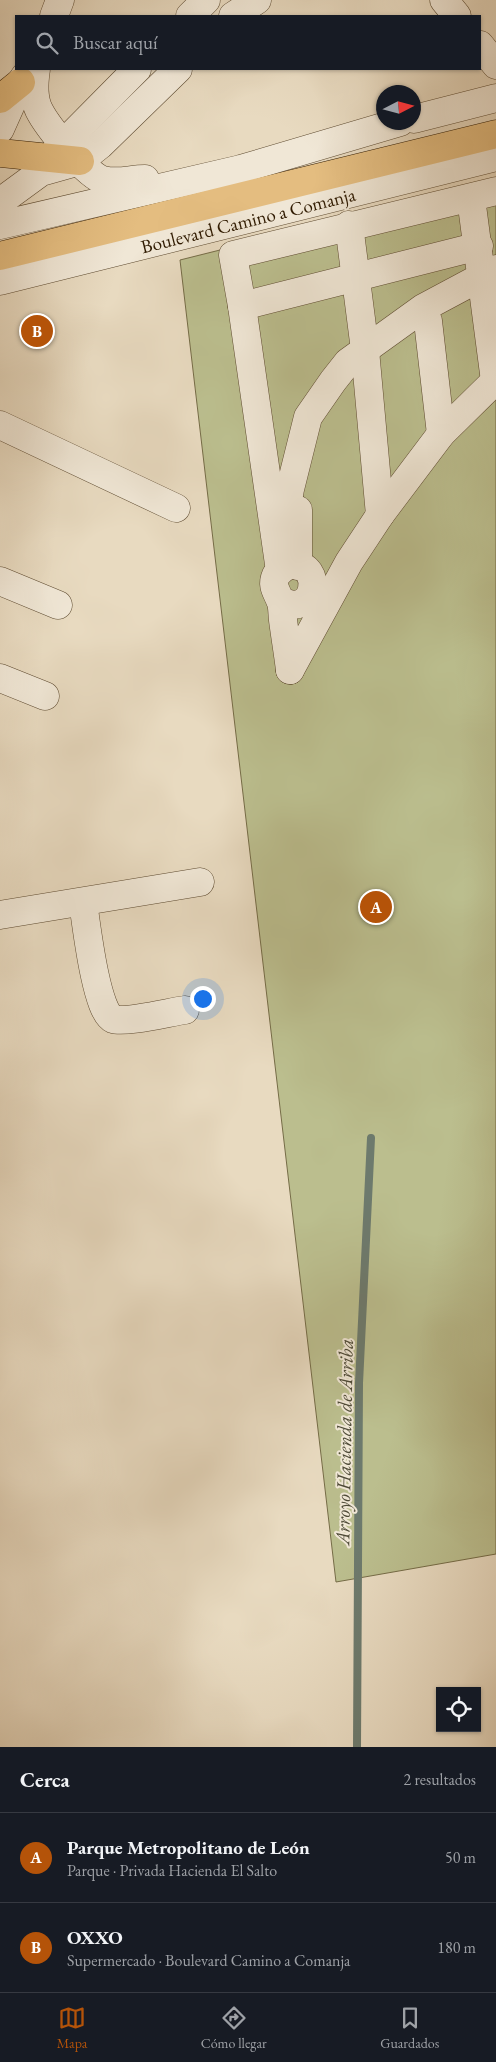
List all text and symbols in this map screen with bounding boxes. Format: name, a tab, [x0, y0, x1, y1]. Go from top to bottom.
search box	[15, 15, 481, 70]
icon: search	[33, 29, 61, 57]
text: Buscar aquí	[73, 30, 158, 55]
north arrow	[376, 85, 421, 130]
street label: Boulevard Camino a Comanja	[138, 182, 358, 259]
pin: B	[21, 312, 53, 350]
pin: A	[360, 888, 392, 926]
your location	[190, 986, 216, 1012]
water label: Arroyo Hacienda de Arriba	[329, 1339, 359, 1547]
map controls	[436, 1687, 481, 1732]
button: locate	[436, 1687, 481, 1732]
text: Cerca	[20, 1766, 70, 1793]
text: 2 resultados	[404, 1769, 476, 1790]
text: Parque Metropolitano de León	[67, 1835, 310, 1860]
text: A	[30, 1847, 42, 1868]
text: 50 m	[445, 1847, 476, 1868]
text: Parque · Privada Hacienda El Salto	[67, 1860, 277, 1881]
text: OXXO	[67, 1925, 123, 1950]
text: B	[31, 1937, 41, 1958]
text: 180 m	[437, 1937, 476, 1958]
text: Supermercado · Boulevard Camino a Comanja	[67, 1950, 351, 1971]
tab: Mapa	[57, 2004, 87, 2052]
tab: Cómo llegar	[201, 2004, 267, 2052]
tab: Guardados	[380, 2004, 439, 2052]

